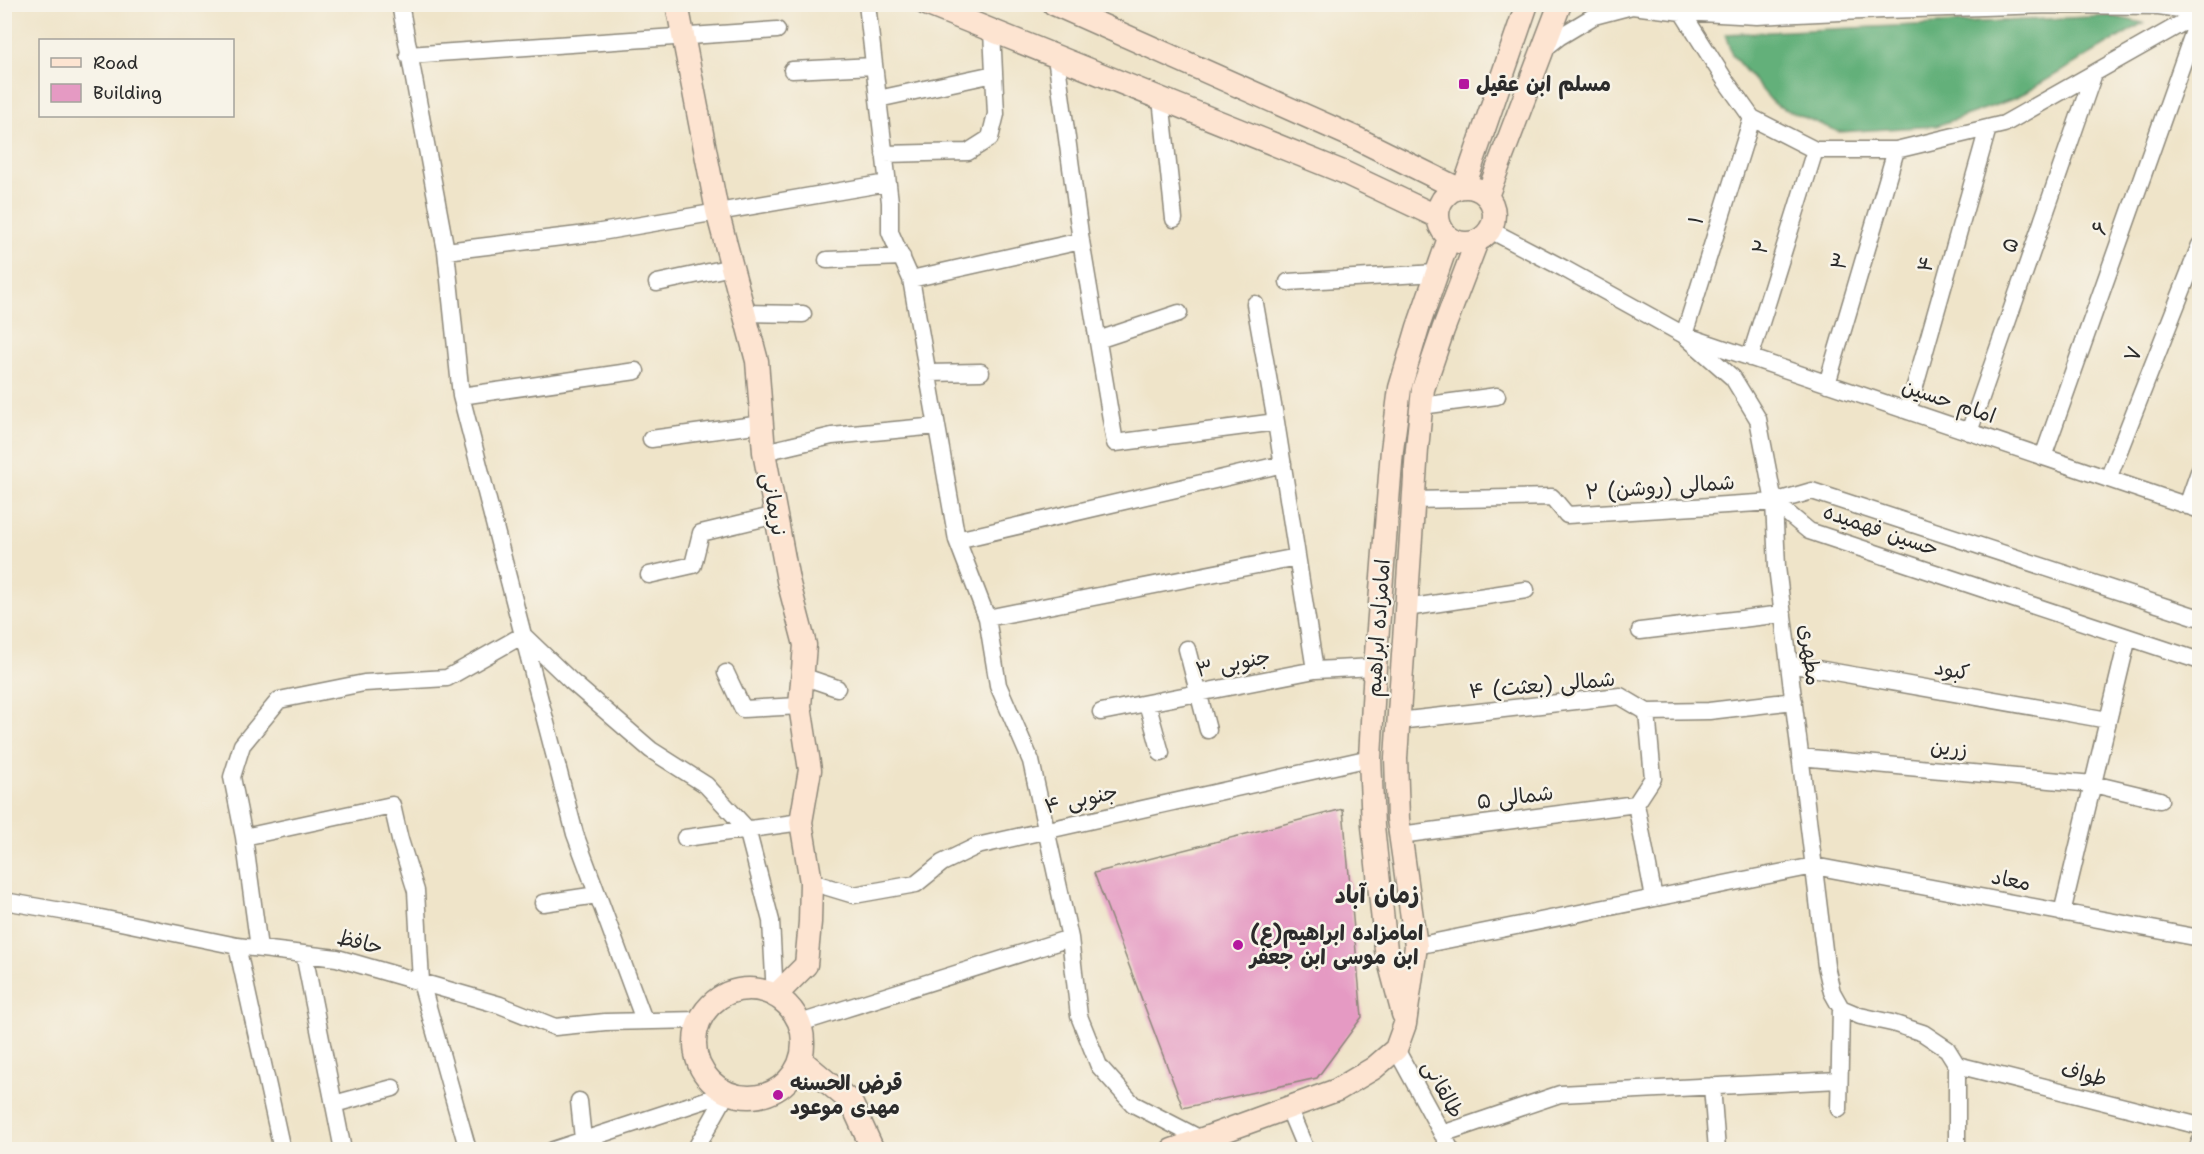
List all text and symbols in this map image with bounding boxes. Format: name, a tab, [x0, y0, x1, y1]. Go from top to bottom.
legend	[39, 39, 234, 117]
text: Road	[93, 51, 138, 75]
place label: مسلم ابن عقیل	[1476, 70, 1611, 100]
marker: مسلم ابن عقیل	[1457, 77, 1471, 91]
text: Building	[93, 81, 162, 105]
street label: ۱	[1681, 212, 1711, 228]
street label: ۶	[2085, 217, 2115, 239]
street label: ۵	[1994, 234, 2026, 256]
street label: ۲	[1746, 236, 1776, 258]
street label: ۳	[1824, 249, 1856, 273]
street label: ۴	[1910, 253, 1942, 275]
street label: ۷	[2117, 342, 2149, 366]
street label: امام حسین	[1898, 372, 2000, 432]
street label: ۲ شمالی (روشن)	[1584, 468, 1736, 506]
street label: نریمانی	[755, 470, 793, 538]
street label: حسین فهمیده	[1819, 497, 1943, 563]
street label: امامزاده ابراهیم	[1359, 558, 1399, 698]
street label: مطهری	[1792, 623, 1828, 687]
street label: ۳ جنوبی	[1193, 642, 1273, 684]
street label: کبود	[1932, 653, 1972, 687]
street label: ۴ شمالی (بعثت)	[1468, 665, 1616, 705]
street label: زرین	[1929, 732, 1969, 764]
street label: ۴ جنوبی	[1042, 778, 1120, 820]
street label: ۵ شمالی	[1475, 778, 1555, 816]
street label: معاد	[1989, 862, 2033, 898]
district label: زمان آباد	[1335, 879, 1419, 911]
place label: (ع)امامزاده ابراهیم ابن موسی ابن جعفر	[1248, 919, 1423, 971]
street label: حافظ	[334, 923, 386, 961]
marker: (ع)امامزاده ابراهیم ابن موسی ابن جعفر	[1231, 938, 1245, 952]
street label: طالقانی	[1416, 1055, 1470, 1123]
street label: طواف	[2058, 1055, 2110, 1093]
place label: قرض الحسنه مهدی موعود	[790, 1069, 903, 1121]
marker: قرض الحسنه مهدی موعود	[771, 1088, 785, 1102]

